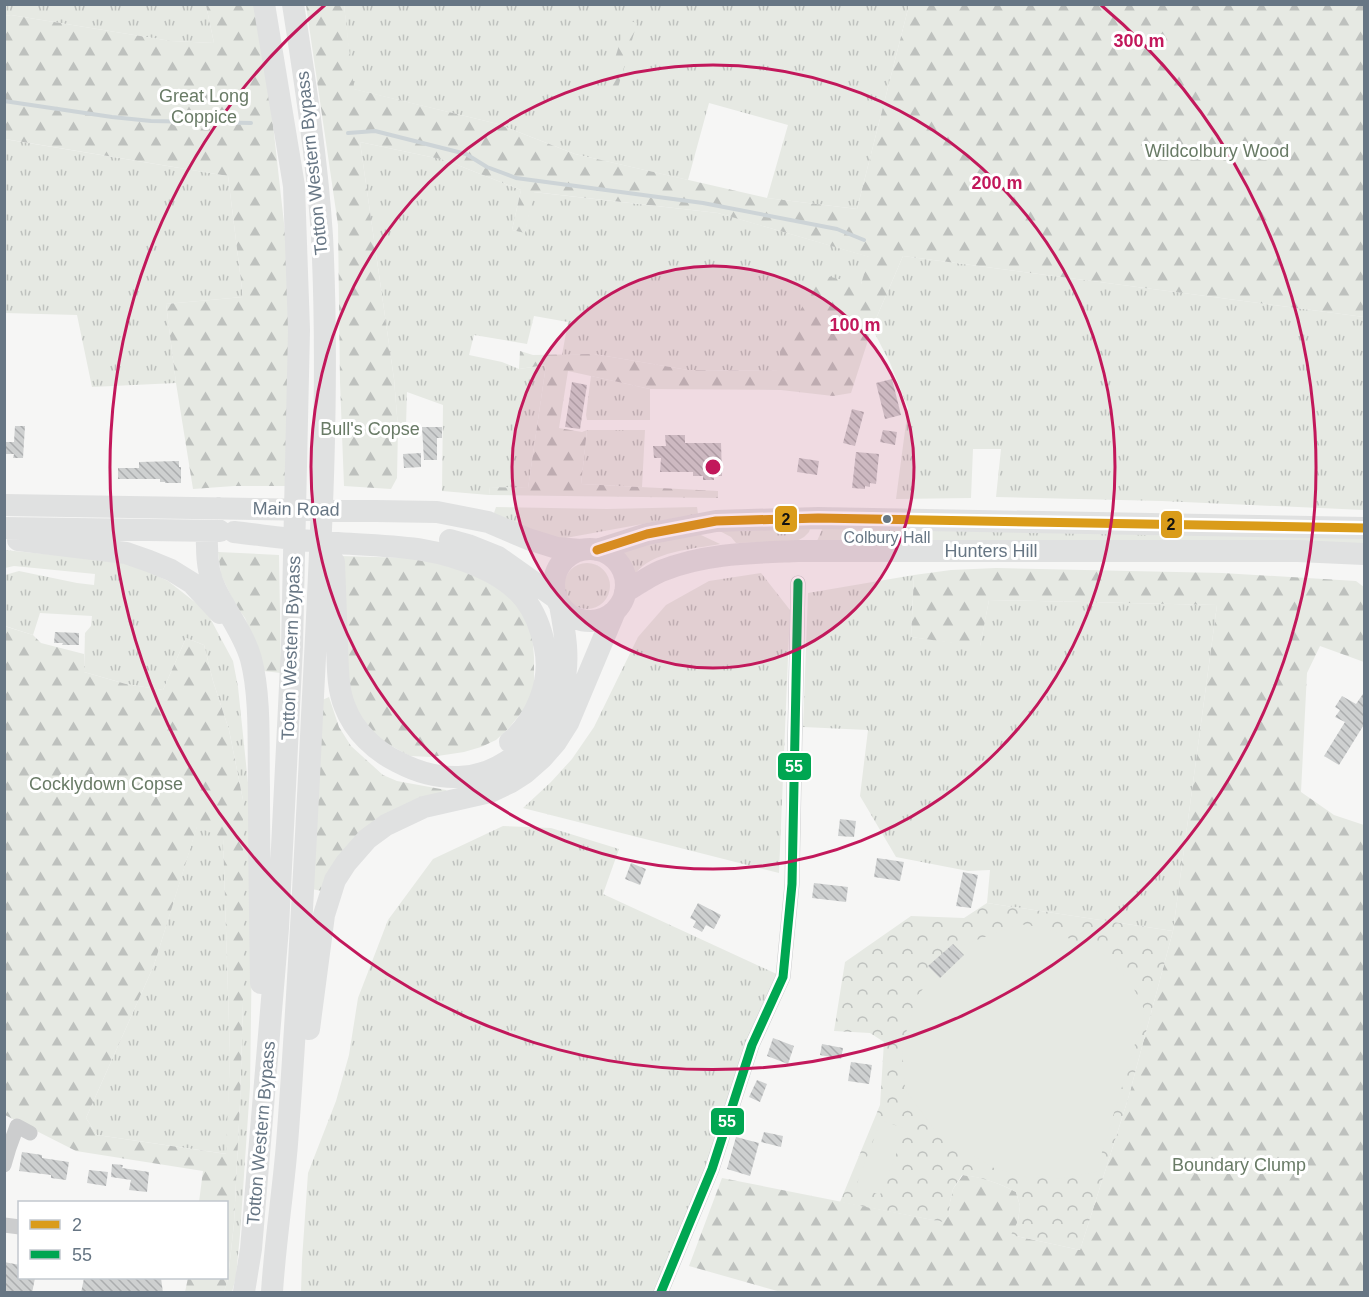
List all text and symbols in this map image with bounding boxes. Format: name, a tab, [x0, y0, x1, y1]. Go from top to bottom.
text: 300 m	[1113, 31, 1165, 51]
street label: Totton Western Bypass	[292, 70, 332, 256]
park label: Great Long Coppice	[159, 86, 249, 127]
park label: Wildcolbury Wood	[1145, 141, 1289, 161]
text: 200 m	[971, 173, 1023, 193]
text: 100 m	[829, 315, 881, 335]
park label: Bull's Copse	[320, 419, 420, 439]
centre of rings	[703, 457, 723, 477]
street label: Main Road	[252, 498, 340, 520]
line badge: 2	[774, 505, 798, 533]
line badge: 2	[1160, 510, 1183, 539]
text: 2	[782, 511, 791, 528]
marker: Colbury Hall	[881, 513, 893, 525]
text: 2	[1167, 516, 1176, 533]
place label: Colbury Hall	[843, 529, 931, 546]
street label: Hunters Hill	[944, 541, 1038, 561]
street label: Totton Western Bypass	[278, 555, 304, 741]
line badge: 55	[777, 752, 812, 781]
text: 55	[785, 758, 803, 775]
park label: Cocklydown Copse	[29, 774, 183, 794]
street label: Totton Western Bypass	[243, 1040, 279, 1226]
line badge: 55	[710, 1107, 745, 1136]
text: 55	[718, 1113, 736, 1130]
park label: Boundary Clump	[1172, 1155, 1306, 1175]
legend	[18, 1201, 228, 1279]
text: 2	[72, 1215, 82, 1235]
text: 55	[72, 1245, 92, 1265]

